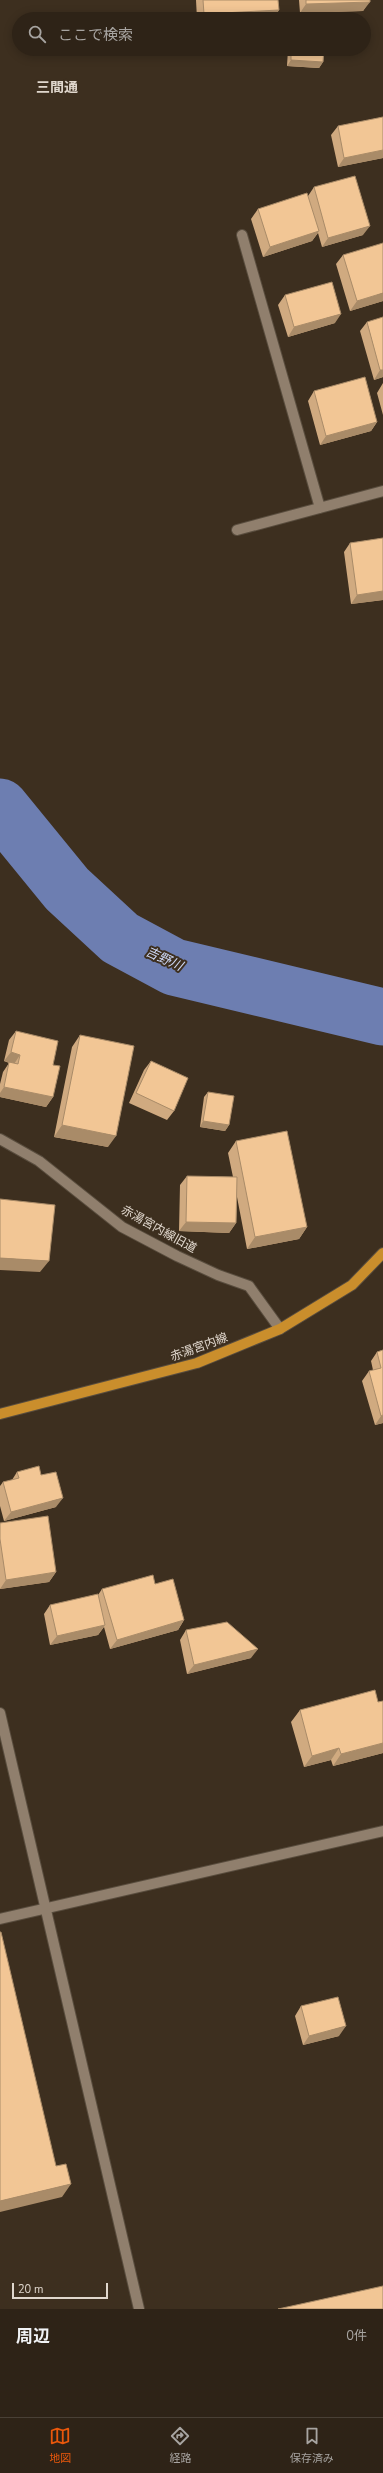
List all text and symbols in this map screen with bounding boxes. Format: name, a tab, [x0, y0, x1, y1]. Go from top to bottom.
search box	[12, 12, 371, 56]
icon: search	[26, 23, 48, 45]
text: ここで検索	[58, 25, 133, 45]
district label: 三間通	[36, 78, 78, 97]
water label: 吉野川	[143, 943, 187, 976]
street label: 赤湯宮内線旧道	[118, 1202, 200, 1256]
street label: 赤湯宮内線	[168, 1329, 230, 1365]
scale bar	[12, 2281, 108, 2300]
text: 20 m	[18, 2282, 43, 2297]
text: 周辺	[16, 2325, 50, 2348]
text: 0件	[346, 2327, 367, 2345]
tab: 地図	[49, 2425, 71, 2466]
tab: 経路	[169, 2425, 191, 2466]
tab: 保存済み	[290, 2425, 334, 2466]

